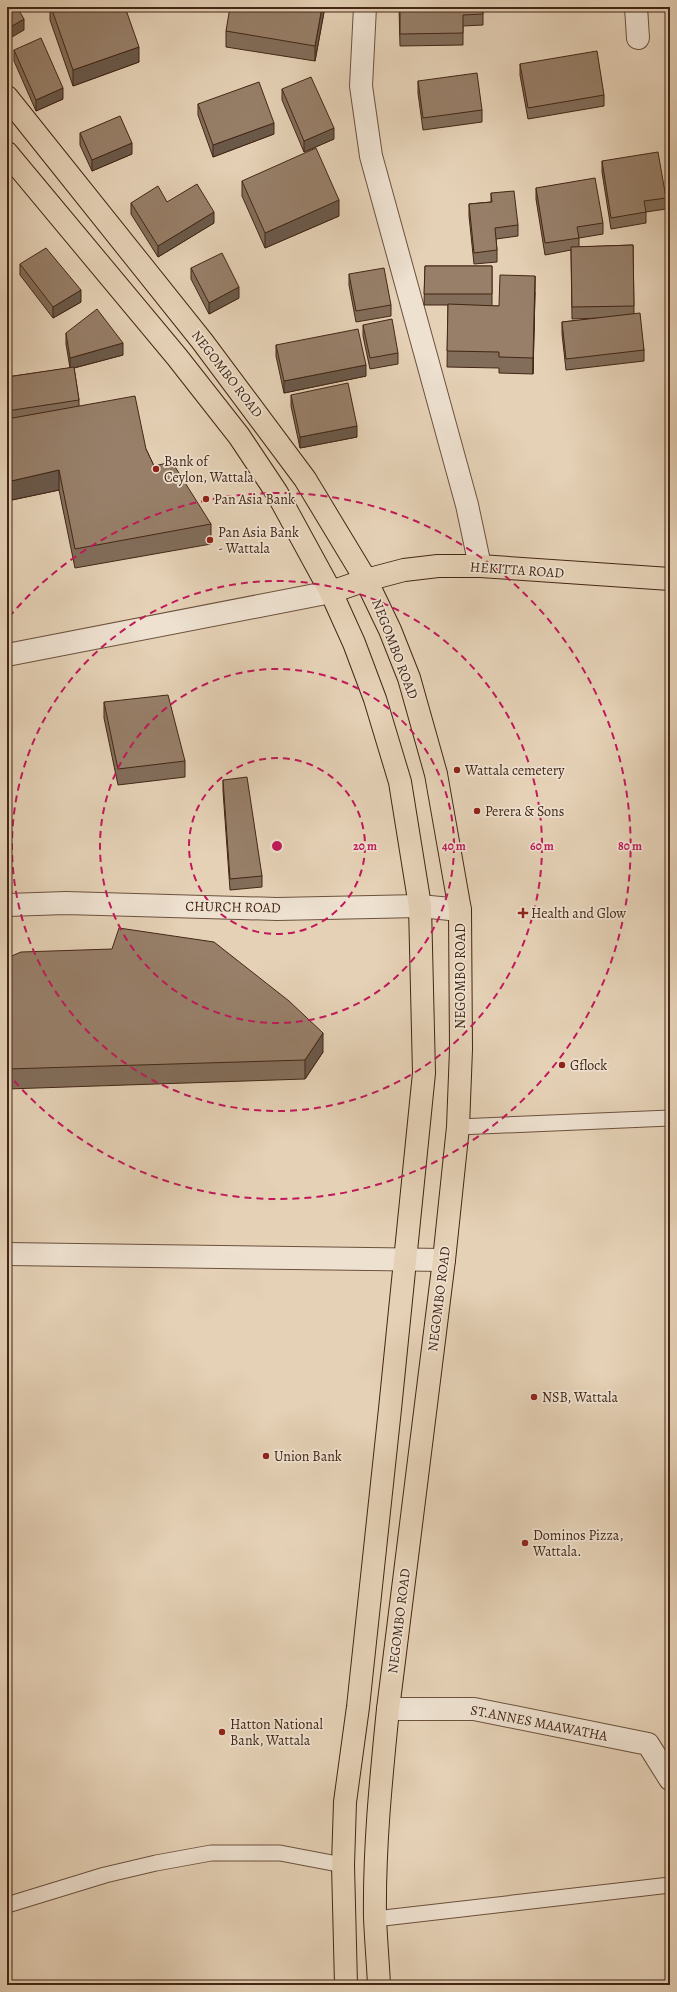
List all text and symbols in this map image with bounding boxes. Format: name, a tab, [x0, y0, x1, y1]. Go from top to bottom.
street label: NEGOMBO ROAD	[187, 326, 267, 422]
place label: Bank of Ceylon, Wattala	[164, 452, 254, 487]
marker: Bank of Ceylon, Wattala	[151, 464, 161, 474]
place label: Pan Asia Bank	[214, 490, 295, 509]
marker: Pan Asia Bank	[201, 494, 211, 504]
place label: Pan Asia Bank - Wattala	[218, 523, 299, 558]
marker: Pan Asia Bank - Wattala	[205, 535, 215, 545]
street label: HEKITTA ROAD	[469, 557, 565, 583]
street label: NEGOMBO ROAD	[367, 596, 423, 702]
place label: Wattala cemetery	[464, 761, 565, 780]
marker: Wattala cemetery	[452, 765, 462, 775]
place label: Perera & Sons	[485, 802, 564, 821]
marker: Perera & Sons	[472, 806, 482, 816]
text: 20 m	[353, 838, 377, 854]
text: 40 m	[442, 838, 466, 854]
text: 60 m	[530, 838, 554, 854]
text: 80 m	[618, 838, 642, 854]
centre of rings	[270, 839, 284, 853]
street label: CHURCH ROAD	[185, 897, 281, 917]
place label: Health and Glow	[531, 904, 626, 923]
marker: Health and Glow	[518, 908, 528, 918]
street label: NEGOMBO ROAD	[451, 923, 470, 1029]
place label: Gflock	[570, 1056, 607, 1075]
marker: Gflock	[557, 1060, 567, 1070]
street label: NEGOMBO ROAD	[423, 1245, 455, 1353]
place label: NSB, Wattala	[542, 1388, 619, 1407]
marker: NSB, Wattala	[529, 1392, 539, 1402]
place label: Union Bank	[274, 1447, 342, 1466]
marker: Union Bank	[261, 1451, 271, 1461]
place label: Dominos Pizza, Wattala.	[532, 1526, 624, 1561]
marker: Dominos Pizza, Wattala.	[520, 1538, 530, 1548]
street label: NEGOMBO ROAD	[383, 1567, 415, 1675]
street label: ST.ANNES MAAWATHA	[469, 1700, 610, 1746]
place label: Hatton National Bank, Wattala	[230, 1715, 324, 1750]
marker: Hatton National Bank, Wattala	[217, 1727, 227, 1737]

